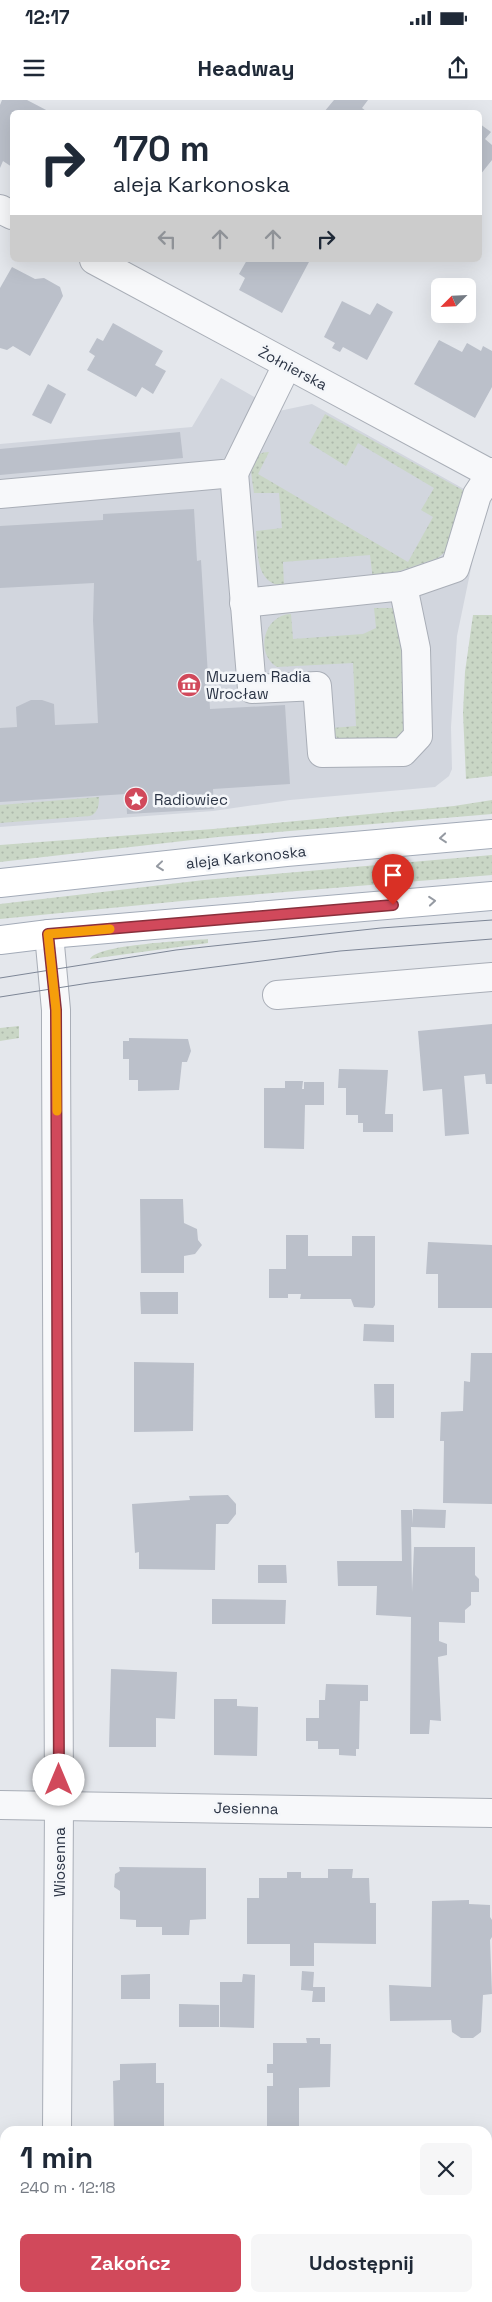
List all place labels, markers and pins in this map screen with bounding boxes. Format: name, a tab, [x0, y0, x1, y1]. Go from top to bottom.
place label: Muzuem Radia Wrocław	[206, 667, 311, 703]
museum icon: Muzuem Radia Wrocław	[176, 672, 202, 698]
place icon: Radiowiec	[123, 786, 149, 812]
place label: Radiowiec	[154, 790, 228, 809]
pin	[372, 854, 414, 905]

